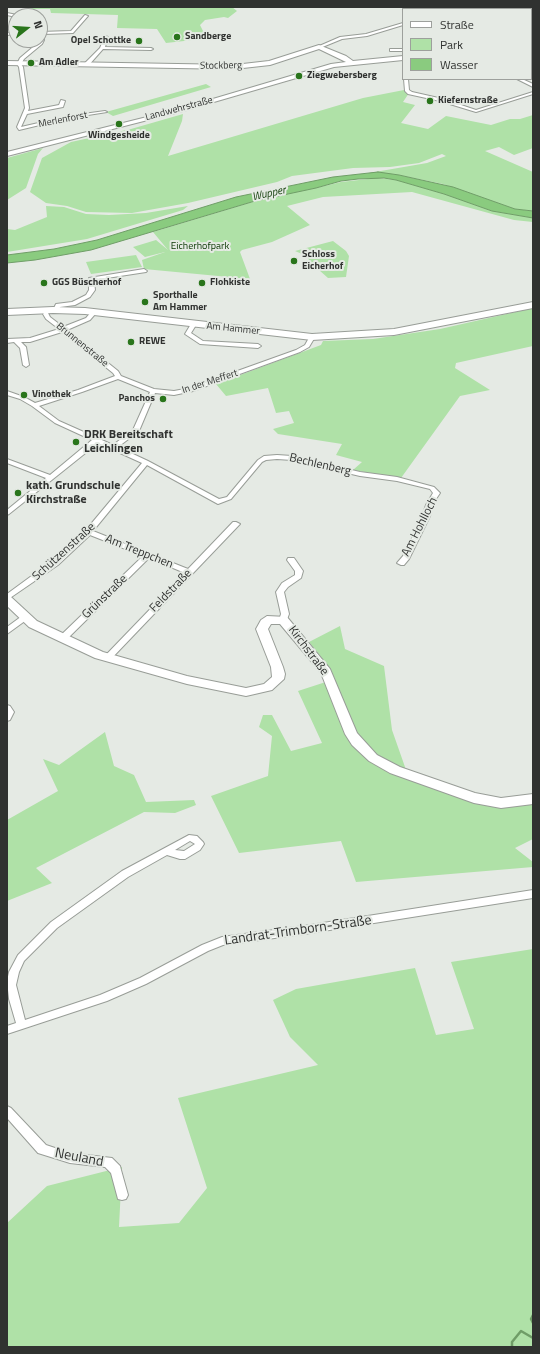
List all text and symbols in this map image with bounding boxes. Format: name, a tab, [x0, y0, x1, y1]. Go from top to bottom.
north arrow	[8, 8, 48, 48]
legend	[402, 8, 532, 80]
text: Straße	[440, 15, 474, 34]
text: N	[30, 19, 47, 31]
place label: Sandberge	[185, 31, 231, 43]
marker: Sandberge	[172, 32, 182, 42]
place label: Opel Schottke	[71, 35, 131, 47]
text: Park	[440, 35, 463, 54]
marker: Opel Schottke	[134, 36, 144, 46]
text: Wasser	[440, 55, 478, 74]
place label: Am Adler	[39, 57, 79, 69]
marker: Am Adler	[26, 58, 36, 68]
street label: Stockberg	[200, 60, 242, 72]
place label: Ziegwebersberg	[307, 70, 377, 82]
marker: Ziegwebersberg	[294, 71, 304, 81]
street label: Landwehrstraße	[144, 94, 214, 124]
place label: Kiefernstraße	[438, 95, 498, 107]
marker: Kiefernstraße	[425, 96, 435, 106]
street label: Merlenforst	[37, 109, 89, 131]
marker: Windgesheide	[114, 119, 124, 129]
place label: Windgesheide	[88, 130, 150, 142]
water label: Wupper	[251, 184, 287, 204]
park label: Eicherhofpark	[171, 241, 229, 253]
place label: Schloss Eicherhof	[302, 249, 343, 272]
marker: Schloss Eicherhof	[289, 256, 299, 266]
place label: GGS Büscherhof	[52, 277, 121, 289]
place label: Flohkiste	[210, 277, 250, 289]
marker: GGS Büscherhof	[39, 278, 49, 288]
marker: Flohkiste	[197, 278, 207, 288]
place label: Sporthalle Am Hammer	[153, 290, 207, 314]
marker: Sporthalle Am Hammer	[140, 297, 150, 307]
street label: Brunnenstraße	[54, 320, 110, 370]
street label: Am Hammer	[206, 320, 260, 338]
place label: REWE	[139, 336, 166, 348]
marker: REWE	[126, 337, 136, 347]
street label: In der Meffert	[181, 367, 239, 397]
place label: Vinothek	[32, 389, 71, 401]
marker: Vinothek	[19, 390, 29, 400]
place label: Panchos	[118, 393, 155, 405]
marker: Panchos	[158, 394, 168, 404]
place label: DRK Bereitschaft Leichlingen	[84, 428, 173, 456]
marker: DRK Bereitschaft Leichlingen	[71, 437, 81, 447]
street label: Bechlenberg	[288, 451, 352, 479]
place label: kath. Grundschule Kirchstraße	[26, 479, 120, 507]
marker: kath. Grundschule Kirchstraße	[13, 488, 23, 498]
street label: Am Hohlloch	[399, 495, 441, 559]
street label: Schützenstraße	[30, 520, 98, 584]
street label: Am Treppchen	[103, 532, 175, 572]
street label: Feldstraße	[147, 567, 195, 615]
street label: Grünstraße	[79, 572, 131, 622]
street label: Kirchstraße	[285, 623, 331, 679]
street label: Landrat-Trimborn-Straße	[223, 912, 373, 950]
street label: Neuland	[53, 1145, 105, 1171]

